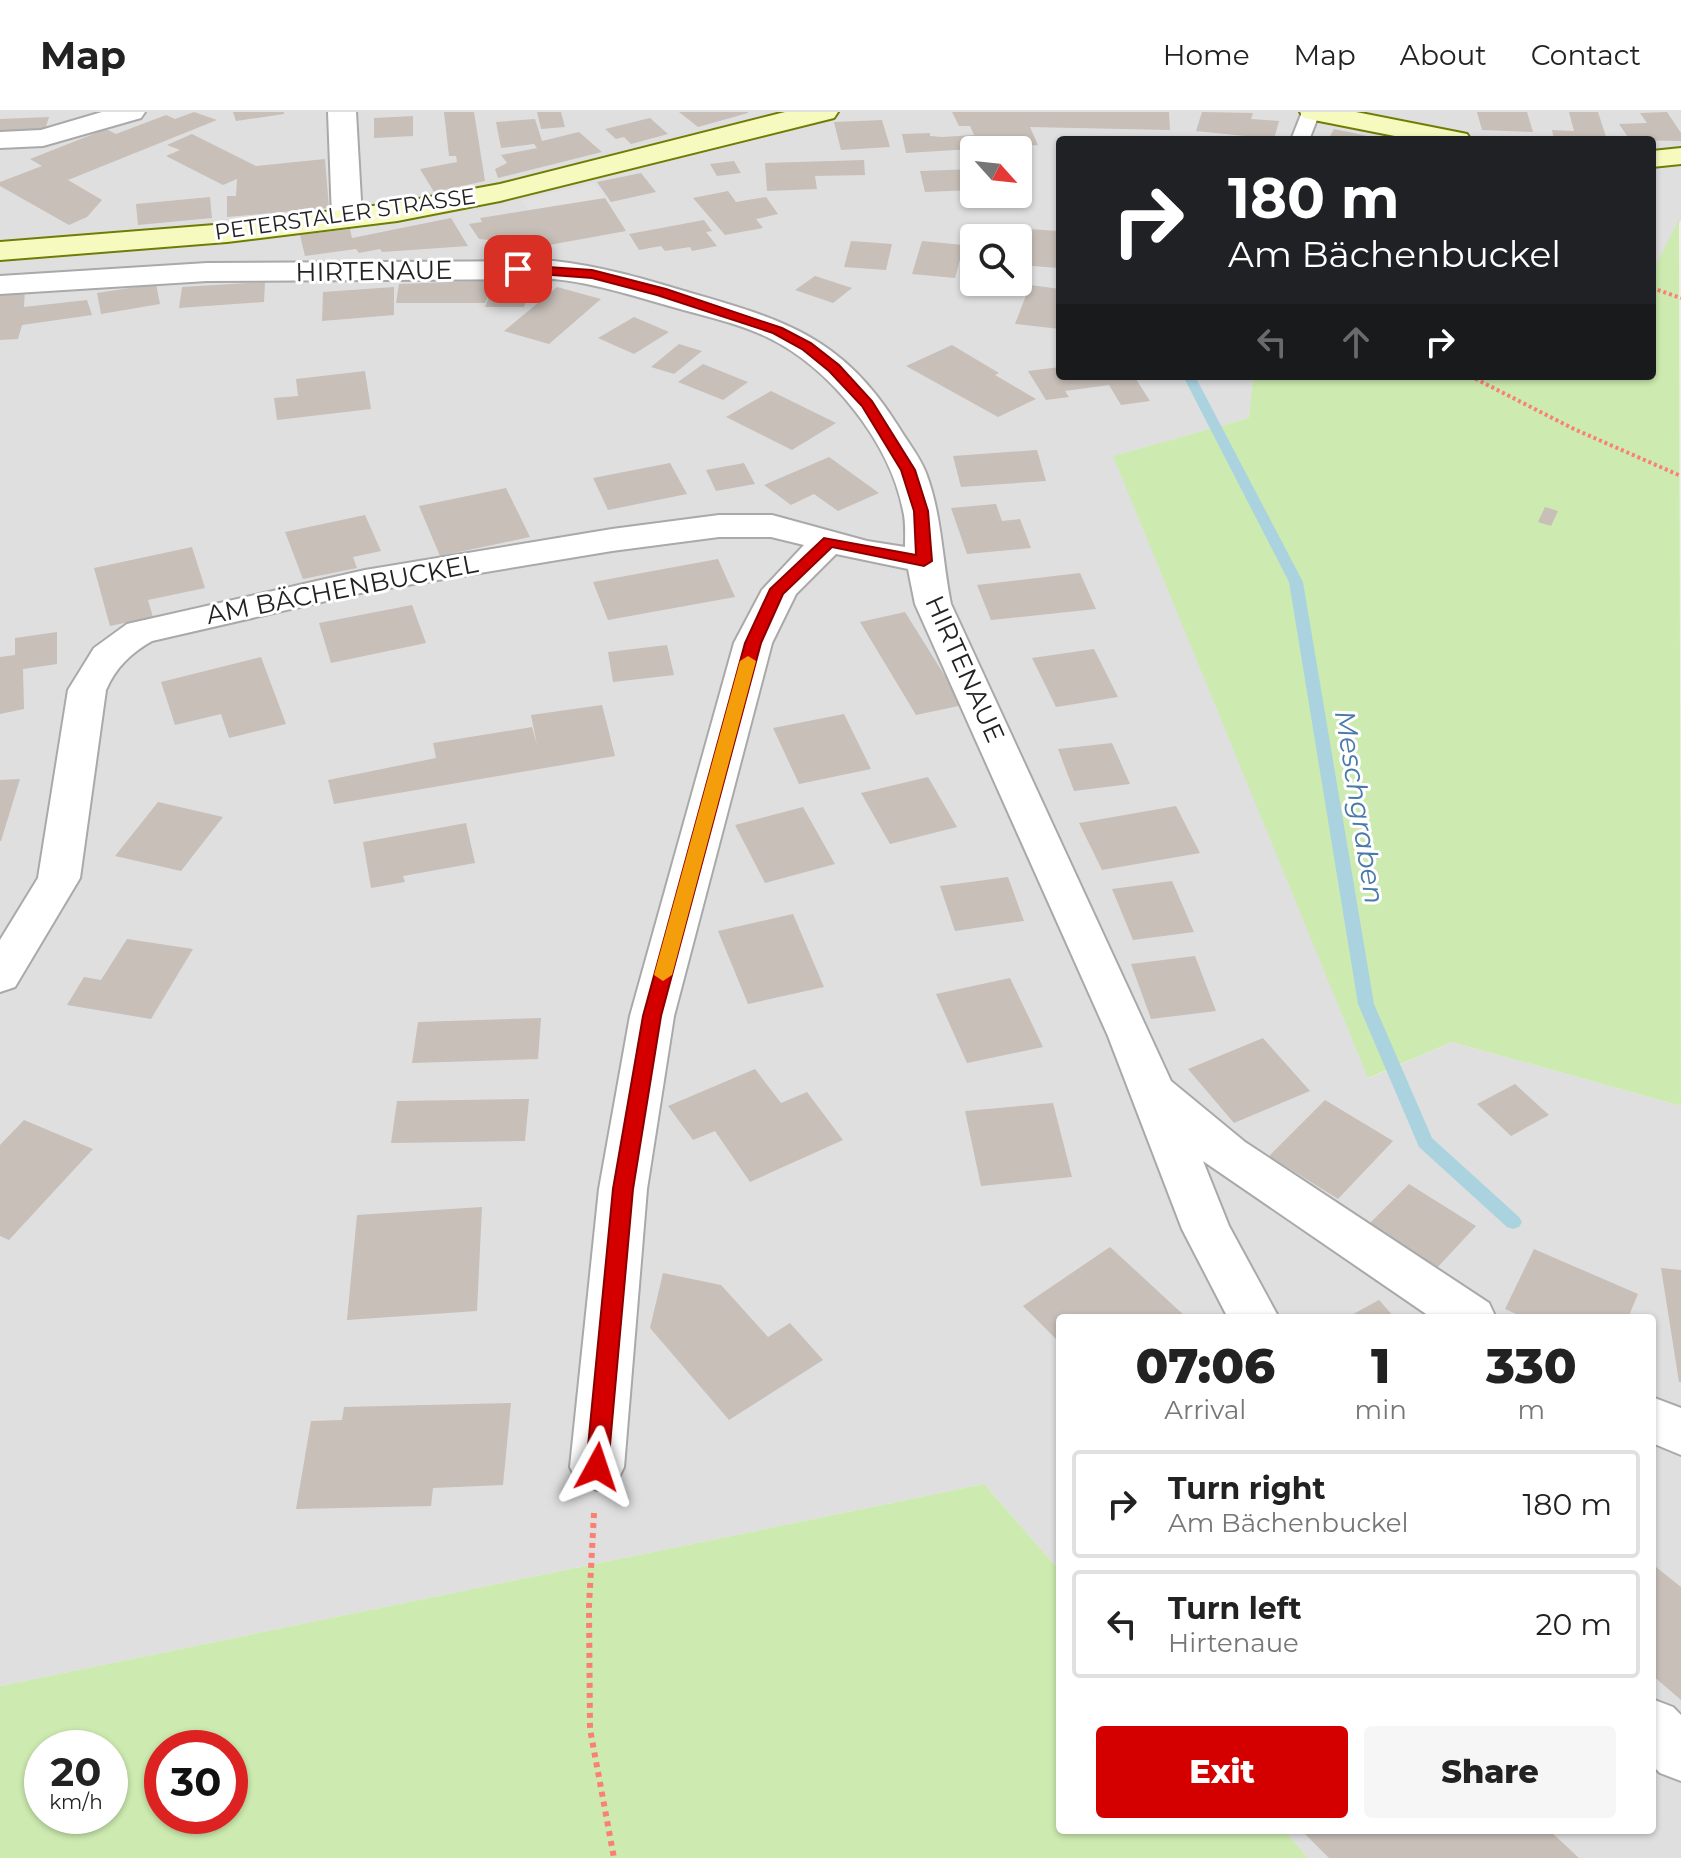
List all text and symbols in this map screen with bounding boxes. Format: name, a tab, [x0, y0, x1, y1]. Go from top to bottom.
text: Map	[40, 32, 126, 79]
text: Home	[1163, 38, 1250, 72]
text: Map	[1294, 38, 1356, 72]
text: About	[1400, 38, 1487, 72]
text: Contact	[1531, 38, 1641, 72]
north arrow	[960, 136, 1032, 208]
map controls	[960, 136, 1032, 296]
text: 180 m	[1228, 164, 1400, 232]
icon: right	[1096, 168, 1200, 272]
street label: PETERSTALER STRASSE	[213, 182, 477, 246]
button: search	[960, 224, 1032, 296]
text: Am Bächenbuckel	[1228, 232, 1561, 276]
pin	[484, 235, 552, 303]
icon: arrive	[496, 247, 540, 291]
street label: HIRTENAUE	[295, 254, 453, 288]
icon: left	[1250, 320, 1294, 364]
icon: ahead	[1334, 320, 1378, 364]
icon: right	[1418, 320, 1462, 364]
street label: AM BÄCHENBUCKEL	[203, 547, 481, 631]
street label: HIRTENAUE	[918, 591, 1012, 747]
water label: Meschgraben	[1328, 708, 1392, 906]
text: 07:06	[1135, 1337, 1275, 1395]
text: 1	[1371, 1337, 1390, 1395]
text: 330	[1486, 1337, 1577, 1395]
text: Arrival	[1164, 1394, 1246, 1426]
text: min	[1355, 1394, 1407, 1426]
text: m	[1518, 1394, 1545, 1426]
position arrow	[555, 1425, 639, 1509]
text: Turn right	[1168, 1470, 1325, 1507]
icon: right	[1100, 1482, 1144, 1526]
text: 180 m	[1522, 1486, 1612, 1523]
text: Am Bächenbuckel	[1168, 1507, 1409, 1539]
text: Turn left	[1168, 1590, 1301, 1627]
icon: left	[1100, 1602, 1144, 1646]
text: 20 m	[1535, 1606, 1612, 1643]
text: Hirtenaue	[1168, 1627, 1299, 1659]
button: Exit	[1096, 1726, 1348, 1818]
button: Share	[1364, 1726, 1616, 1818]
speed limit sign: 30	[144, 1730, 248, 1834]
text: 20	[51, 1747, 101, 1796]
text: km/h	[49, 1790, 103, 1814]

